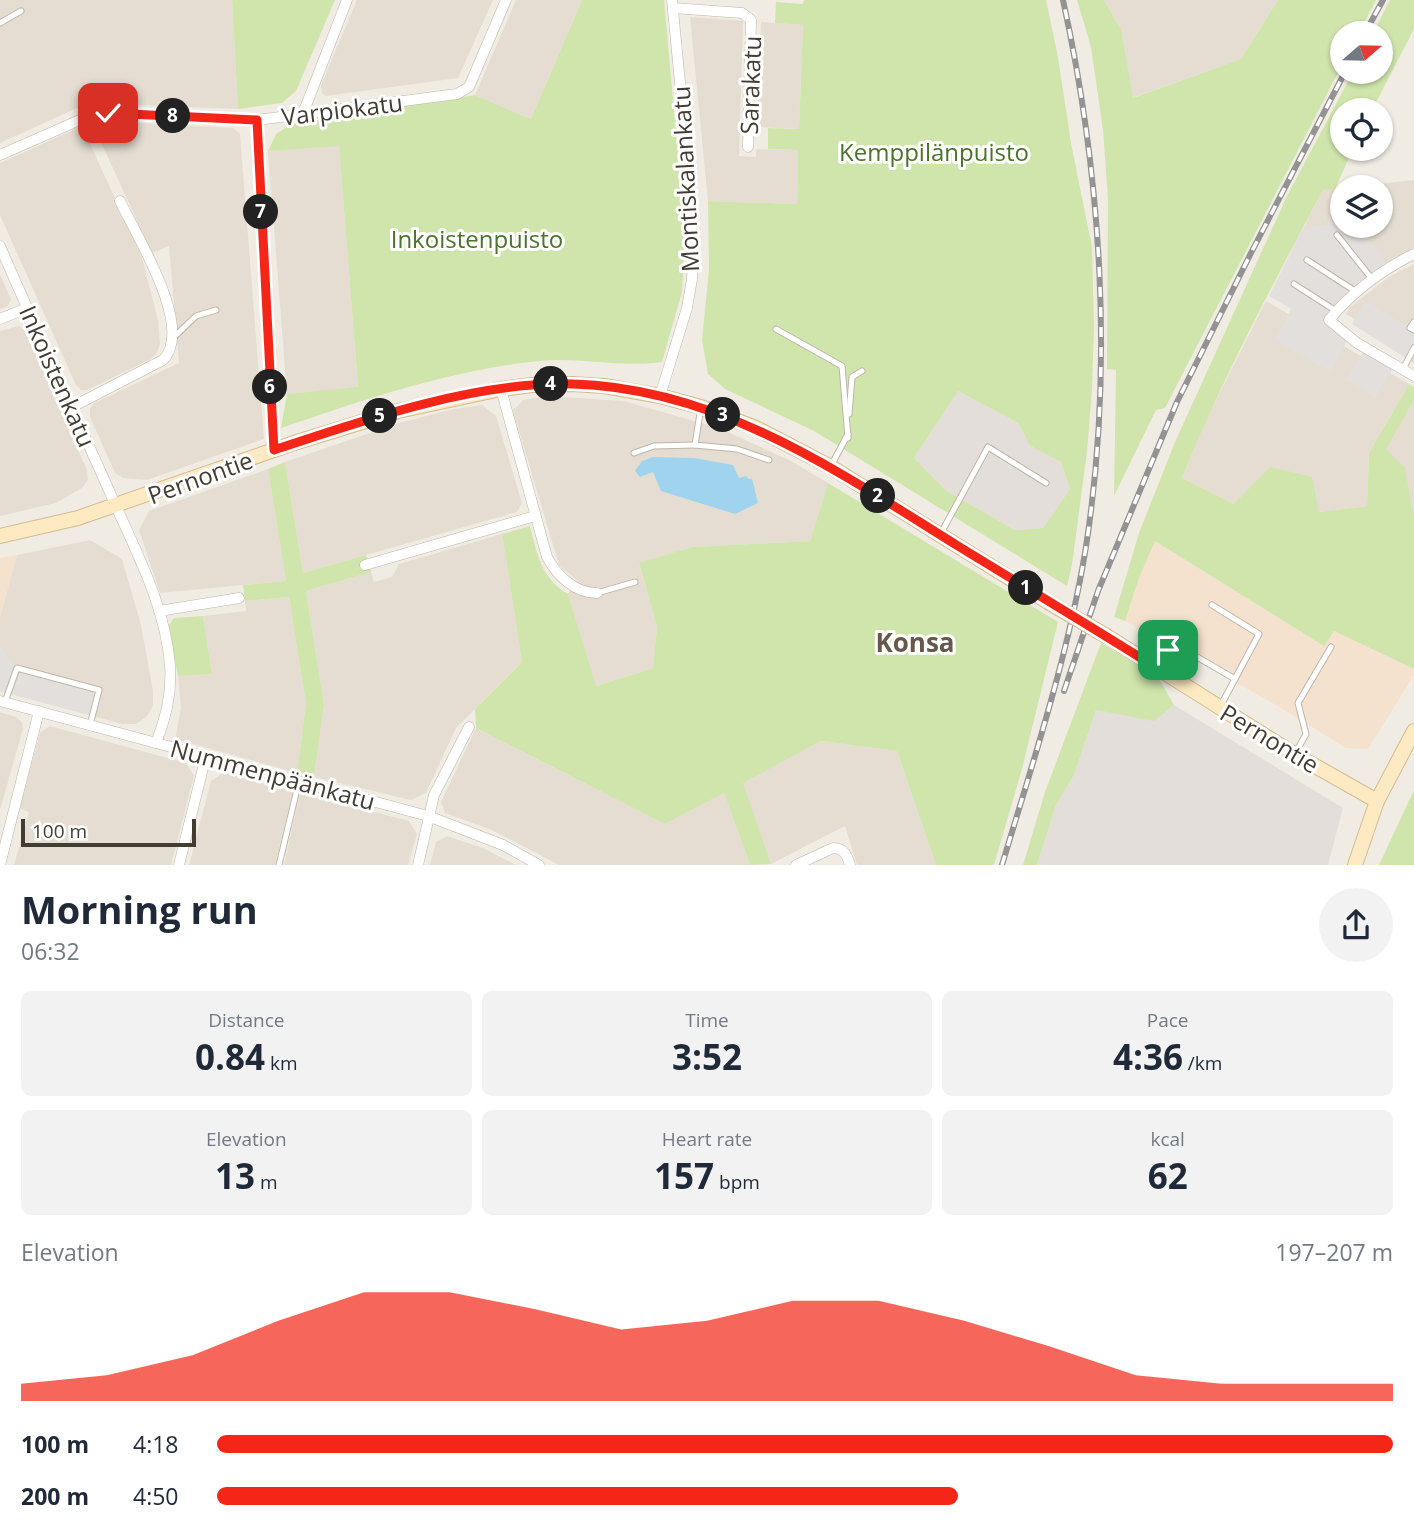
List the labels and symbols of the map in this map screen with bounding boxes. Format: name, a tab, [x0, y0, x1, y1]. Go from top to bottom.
north arrow	[1330, 21, 1393, 84]
street label: Sarakatu	[732, 35, 768, 135]
pin	[78, 83, 138, 143]
street label: Varpiokatu	[280, 85, 404, 133]
street label: Montiskalankatu	[664, 85, 706, 273]
pin: 8	[156, 99, 190, 134]
park label: Kemppilänpuisto	[839, 135, 1029, 168]
pin: 7	[244, 194, 278, 230]
park label: Inkoistenpuisto	[391, 222, 563, 255]
street label: Inkoistenkatu	[12, 300, 104, 452]
pin: 4	[534, 366, 568, 402]
pin: 6	[252, 370, 288, 404]
pin: 5	[362, 398, 398, 434]
pin: 3	[706, 398, 740, 432]
street label: Pernontie	[143, 443, 257, 511]
pin: 2	[860, 478, 896, 514]
pin: 1	[1009, 570, 1044, 606]
pin	[1138, 620, 1198, 680]
district label: Konsa	[875, 624, 955, 660]
street label: Pernontie	[1214, 696, 1326, 780]
street label: Nummenpäänkatu	[167, 731, 379, 817]
scale bar	[21, 816, 196, 848]

